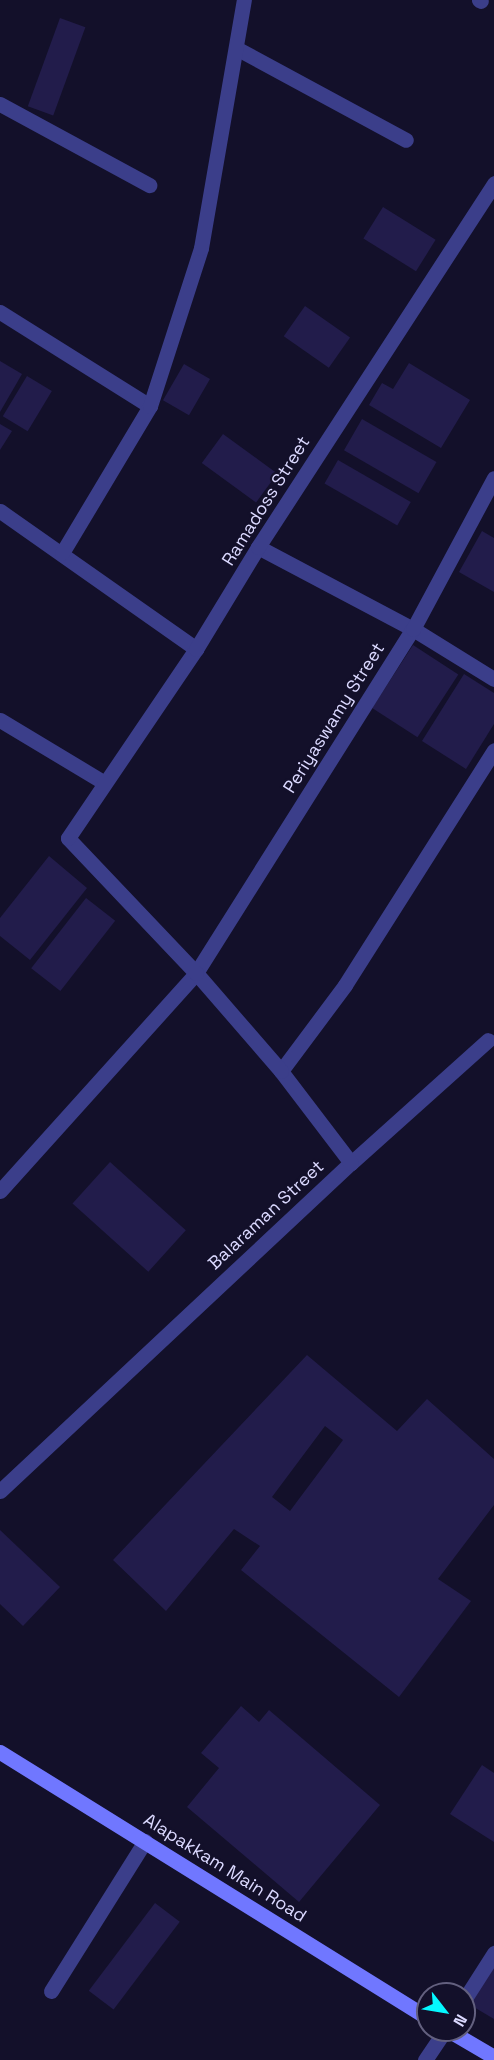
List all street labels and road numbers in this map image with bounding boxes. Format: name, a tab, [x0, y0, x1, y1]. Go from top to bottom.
street label: Ramadoss Street	[217, 432, 315, 570]
street label: Periyaswamy Street	[279, 639, 389, 797]
street label: Balaraman Street	[204, 1156, 328, 1274]
street label: Alapakkam Main Road	[140, 1809, 310, 1927]

